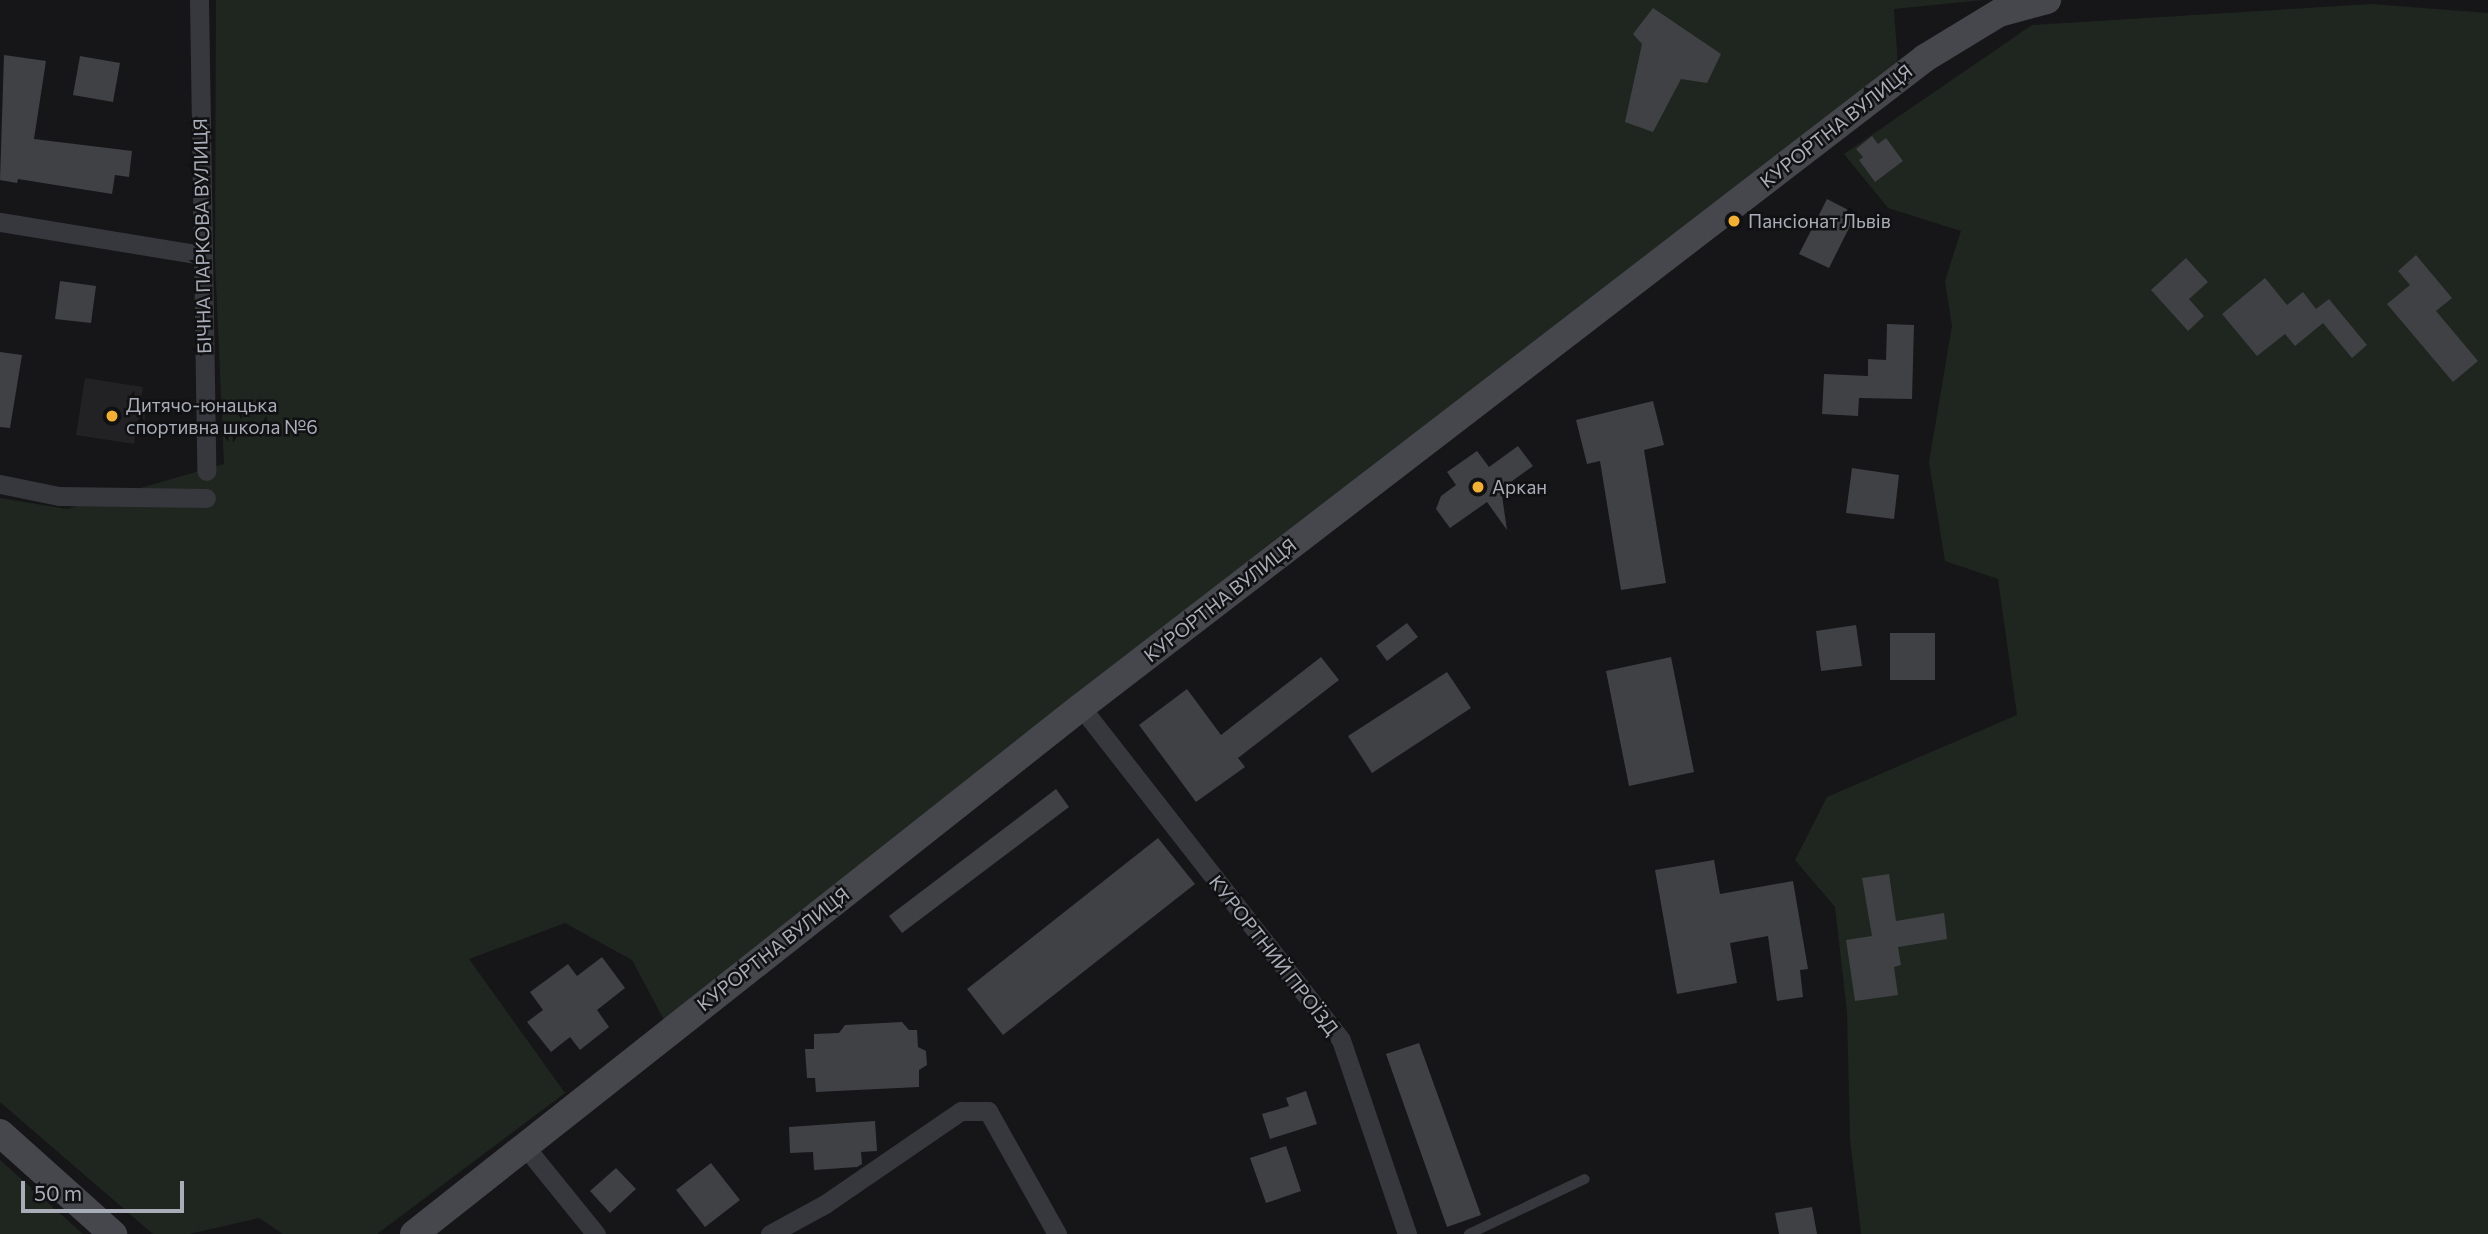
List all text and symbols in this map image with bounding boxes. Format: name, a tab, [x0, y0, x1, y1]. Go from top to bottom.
street label: КУРОРТНА ВУЛИЦЯ	[1755, 59, 1917, 193]
street label: БІЧНА ПАРКОВА ВУЛИЦЯ	[189, 118, 215, 354]
place label: Пансіонат Львів	[1748, 210, 1891, 232]
marker: Пансіонат Львів	[1726, 213, 1742, 229]
place label: Дитячо-юнацька спортивна школа №6	[126, 394, 318, 438]
marker: Дитячо-юнацька спортивна школа №6	[104, 408, 120, 424]
place label: Аркан	[1492, 476, 1547, 498]
marker: Аркан	[1470, 479, 1486, 495]
street label: КУРОРТНА ВУЛИЦЯ	[1139, 533, 1301, 667]
street label: КУРОРТНИЙ ПРОЇЗД	[1205, 871, 1343, 1039]
street label: КУРОРТНА ВУЛИЦЯ	[692, 882, 854, 1016]
scale bar	[24, 1168, 187, 1212]
text: 50 m	[34, 1180, 82, 1205]

